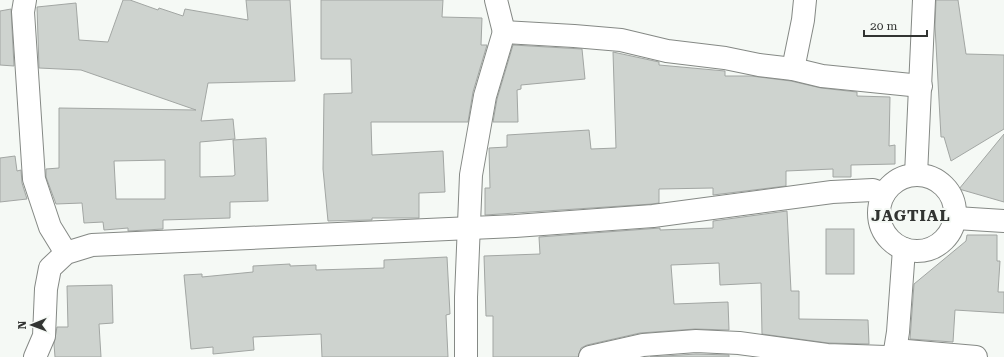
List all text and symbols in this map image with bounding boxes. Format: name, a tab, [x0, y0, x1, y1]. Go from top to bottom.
scale bar	[864, 12, 927, 38]
text: 20 m	[870, 19, 897, 33]
district label: JAGTIAL	[871, 206, 951, 225]
north arrow	[12, 305, 52, 345]
text: N	[16, 320, 29, 330]

